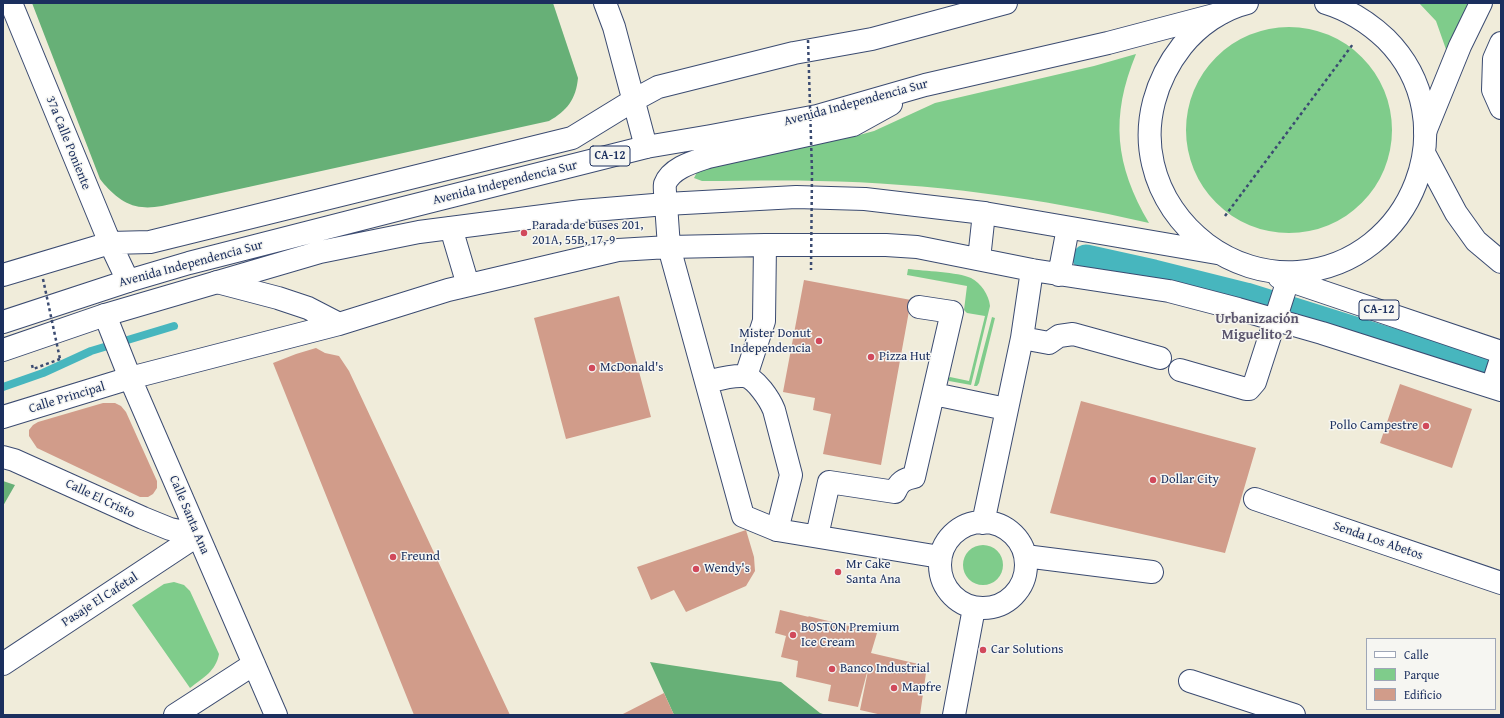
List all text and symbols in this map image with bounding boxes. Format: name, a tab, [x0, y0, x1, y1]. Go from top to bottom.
street label: Avenida Independencia Sur	[782, 76, 930, 130]
street label: 37a Calle Poniente	[42, 94, 94, 192]
road number: CA-12	[590, 146, 630, 166]
street label: Avenida Independencia Sur	[431, 157, 579, 209]
place label: Parada de buses 201, 201A, 55B, 17, 9	[532, 218, 643, 249]
marker: Parada de buses 201, 201A, 55B, 17, 9	[519, 228, 529, 238]
street label: Avenida Independencia Sur	[117, 237, 265, 291]
road number: CA-12	[1359, 300, 1399, 320]
district label: Urbanización Miguelito 2	[1215, 311, 1299, 344]
place label: Mister Donut Independencia	[730, 326, 811, 357]
marker: Mister Donut Independencia	[814, 336, 824, 346]
place label: Pizza Hut	[879, 349, 930, 365]
marker: Pizza Hut	[866, 352, 876, 362]
place label: McDonald's	[600, 360, 663, 376]
marker: McDonald's	[587, 363, 597, 373]
street label: Calle Principal	[27, 379, 107, 417]
place label: Pollo Campestre	[1330, 418, 1418, 434]
marker: Pollo Campestre	[1421, 421, 1431, 431]
place label: Dollar City	[1161, 472, 1219, 488]
street label: Calle Santa Ana	[165, 473, 213, 557]
marker: Dollar City	[1148, 475, 1158, 485]
street label: Calle El Cristo	[63, 476, 137, 522]
street label: Senda Los Abetos	[1331, 518, 1425, 564]
place label: Freund	[401, 549, 440, 565]
marker: Freund	[388, 552, 398, 562]
place label: Mr Cake Santa Ana	[846, 557, 901, 588]
place label: Wendy's	[704, 561, 750, 577]
marker: Wendy's	[691, 564, 701, 574]
marker: Mr Cake Santa Ana	[833, 567, 843, 577]
street label: Pasaje El Cafetal	[59, 570, 141, 630]
place label: BOSTON Premium Ice Cream	[801, 620, 899, 651]
marker: BOSTON Premium Ice Cream	[788, 630, 798, 640]
legend	[1366, 638, 1496, 710]
place label: Car Solutions	[991, 642, 1063, 658]
marker: Car Solutions	[978, 645, 988, 655]
text: Calle	[1404, 646, 1429, 663]
place label: Banco Industrial	[840, 661, 930, 677]
marker: Banco Industrial	[827, 664, 837, 674]
text: Parque	[1404, 666, 1439, 683]
place label: Mapfre	[902, 680, 941, 696]
marker: Mapfre	[889, 683, 899, 693]
text: Edificio	[1404, 686, 1442, 703]

